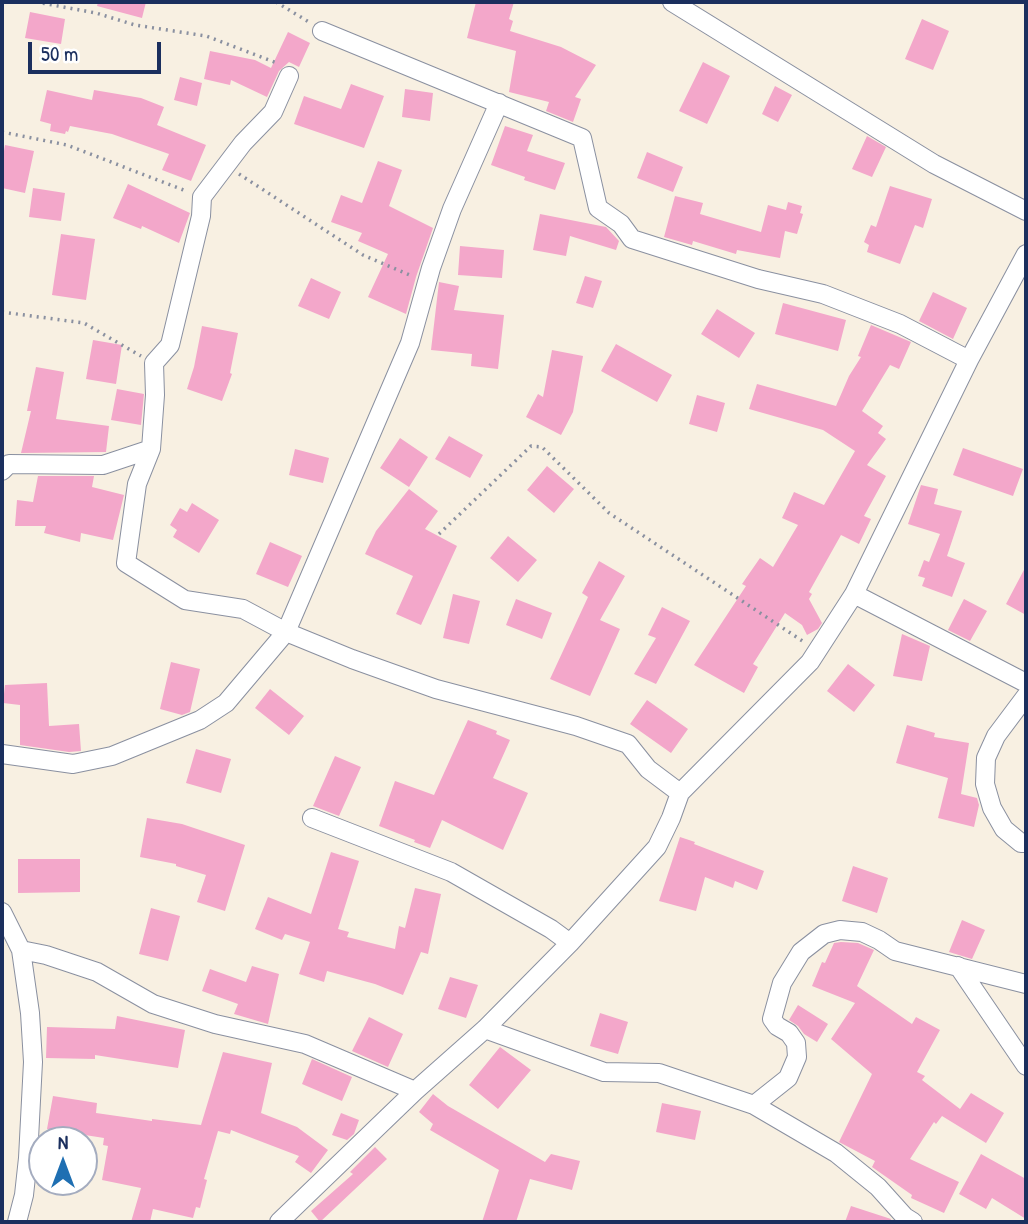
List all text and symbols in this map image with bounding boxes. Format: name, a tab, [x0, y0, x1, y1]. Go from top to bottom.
scale bar	[32, 28, 164, 72]
text: 50 m	[41, 39, 78, 68]
north arrow	[28, 1126, 98, 1196]
text: N	[58, 1129, 68, 1155]

